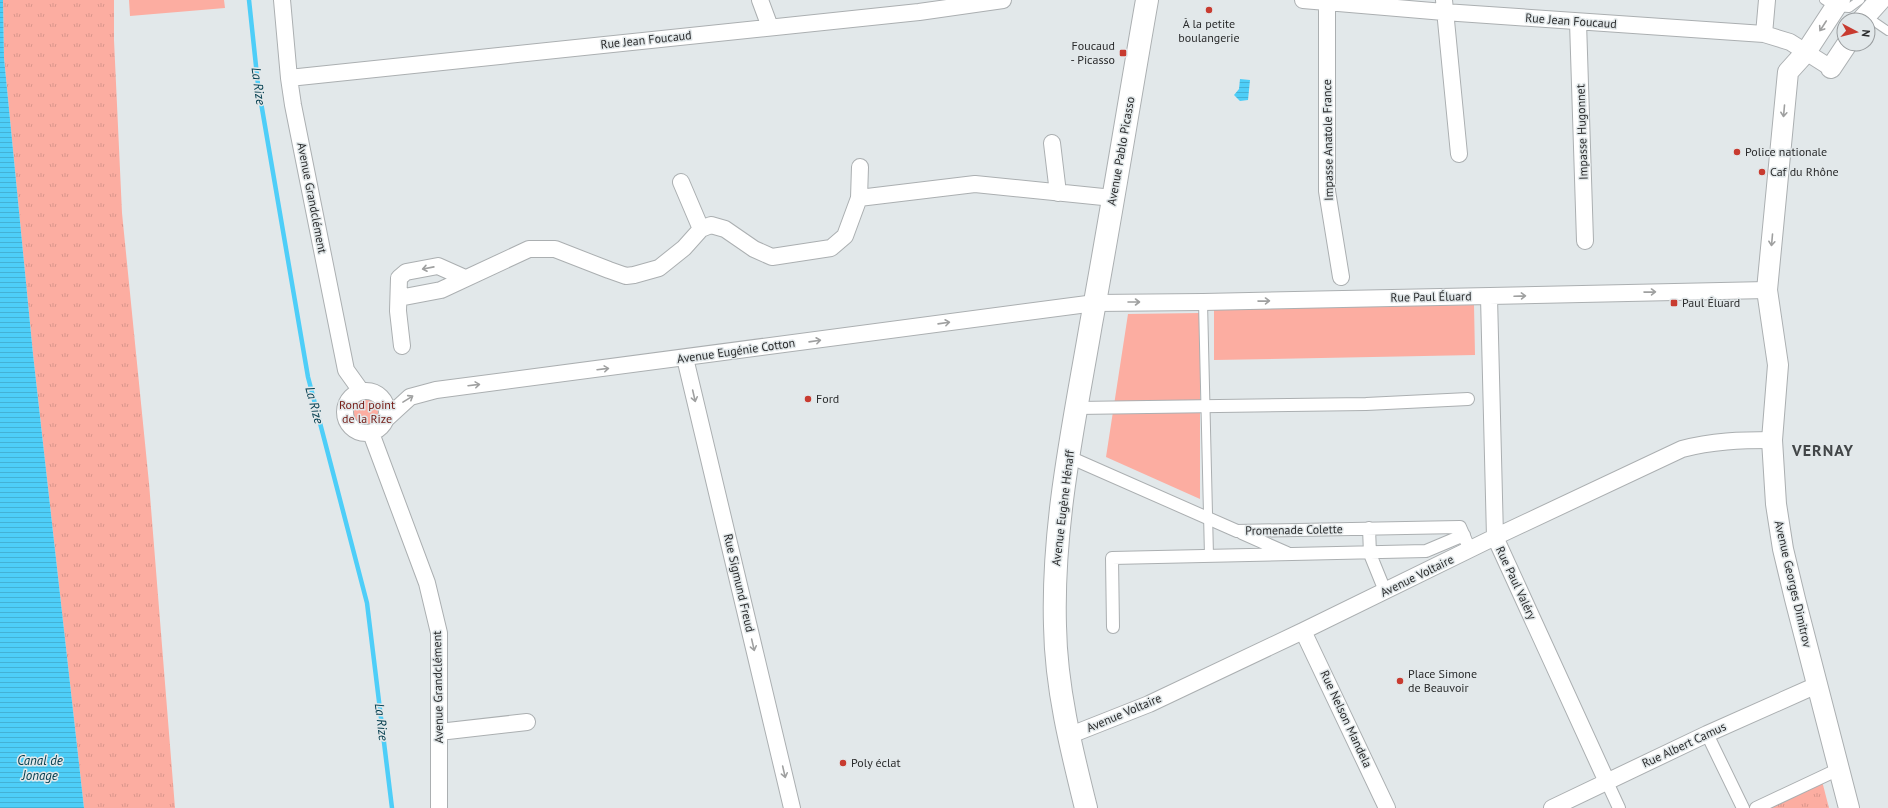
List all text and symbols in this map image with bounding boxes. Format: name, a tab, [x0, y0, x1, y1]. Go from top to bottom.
marker: À la petite boulangerie	[1204, 5, 1214, 15]
street label: Rue Jean Foucaud	[1525, 10, 1617, 31]
north arrow	[1836, 12, 1876, 52]
place label: À la petite boulangerie	[1178, 16, 1240, 45]
one-way arrow	[1819, 20, 1827, 31]
street label: Rue Jean Foucaud	[600, 27, 692, 52]
text: N	[1859, 29, 1873, 38]
place label: Foucaud - Picasso	[1071, 38, 1115, 67]
marker: Foucaud - Picasso	[1118, 48, 1128, 58]
water label: La Rize	[247, 66, 270, 106]
street label: Impasse Anatole France	[1319, 79, 1336, 201]
street label: Impasse Hugonnet	[1572, 84, 1591, 180]
street label: Avenue Pablo Picasso	[1104, 95, 1137, 207]
one-way arrow	[1781, 104, 1788, 117]
street label: Avenue Grandclément	[294, 141, 331, 255]
place label: Police nationale	[1745, 144, 1827, 159]
marker: Police nationale	[1732, 147, 1742, 157]
place label: Caf du Rhône	[1770, 164, 1839, 179]
marker: Caf du Rhône	[1757, 167, 1767, 177]
one-way arrow	[1768, 233, 1776, 246]
one-way arrow	[422, 264, 435, 272]
street label: Rue Paul Éluard	[1390, 288, 1472, 305]
one-way arrow	[1643, 288, 1656, 296]
one-way arrow	[1513, 292, 1526, 299]
place label: Paul Éluard	[1682, 295, 1740, 310]
one-way arrow	[1257, 297, 1270, 305]
one-way arrow	[1127, 298, 1140, 306]
marker: Paul Éluard	[1669, 298, 1679, 308]
one-way arrow	[937, 319, 950, 327]
street label: Avenue Eugénie Cotton	[676, 335, 796, 366]
one-way arrow	[808, 337, 821, 345]
one-way arrow	[596, 365, 609, 373]
one-way arrow	[467, 381, 480, 389]
water label: La Rize	[301, 385, 328, 426]
one-way arrow	[690, 389, 698, 402]
place label: Ford	[816, 391, 839, 406]
marker: Ford	[803, 394, 813, 404]
one-way arrow	[402, 395, 414, 403]
park label: Rond point de la Rize	[339, 397, 395, 426]
district label: VERNAY	[1791, 440, 1854, 460]
street label: Avenue Eugène Hénaff	[1048, 448, 1077, 567]
street label: Avenue Georges Dimitrov	[1772, 519, 1815, 649]
street label: Promenade Colette	[1245, 521, 1343, 538]
street label: Rue Sigmund Freud	[721, 532, 758, 634]
street label: Rue Paul Valéry	[1493, 544, 1540, 622]
street label: Avenue Voltaire	[1378, 551, 1456, 600]
street label: Avenue Grandclément	[429, 631, 446, 743]
one-way arrow	[750, 638, 758, 651]
place label: Place Simone de Beauvoir	[1408, 666, 1477, 695]
street label: Rue Nelson Mandela	[1317, 668, 1376, 770]
marker: Place Simone de Beauvoir	[1395, 676, 1405, 686]
street label: Avenue Voltaire	[1084, 690, 1163, 735]
water label: La Rize	[371, 702, 392, 742]
street label: Rue Albert Camus	[1639, 719, 1728, 771]
water label: Canal de Jonage	[17, 752, 63, 784]
place label: Poly éclat	[851, 755, 900, 770]
marker: Poly éclat	[838, 758, 848, 768]
one-way arrow	[780, 765, 788, 778]

